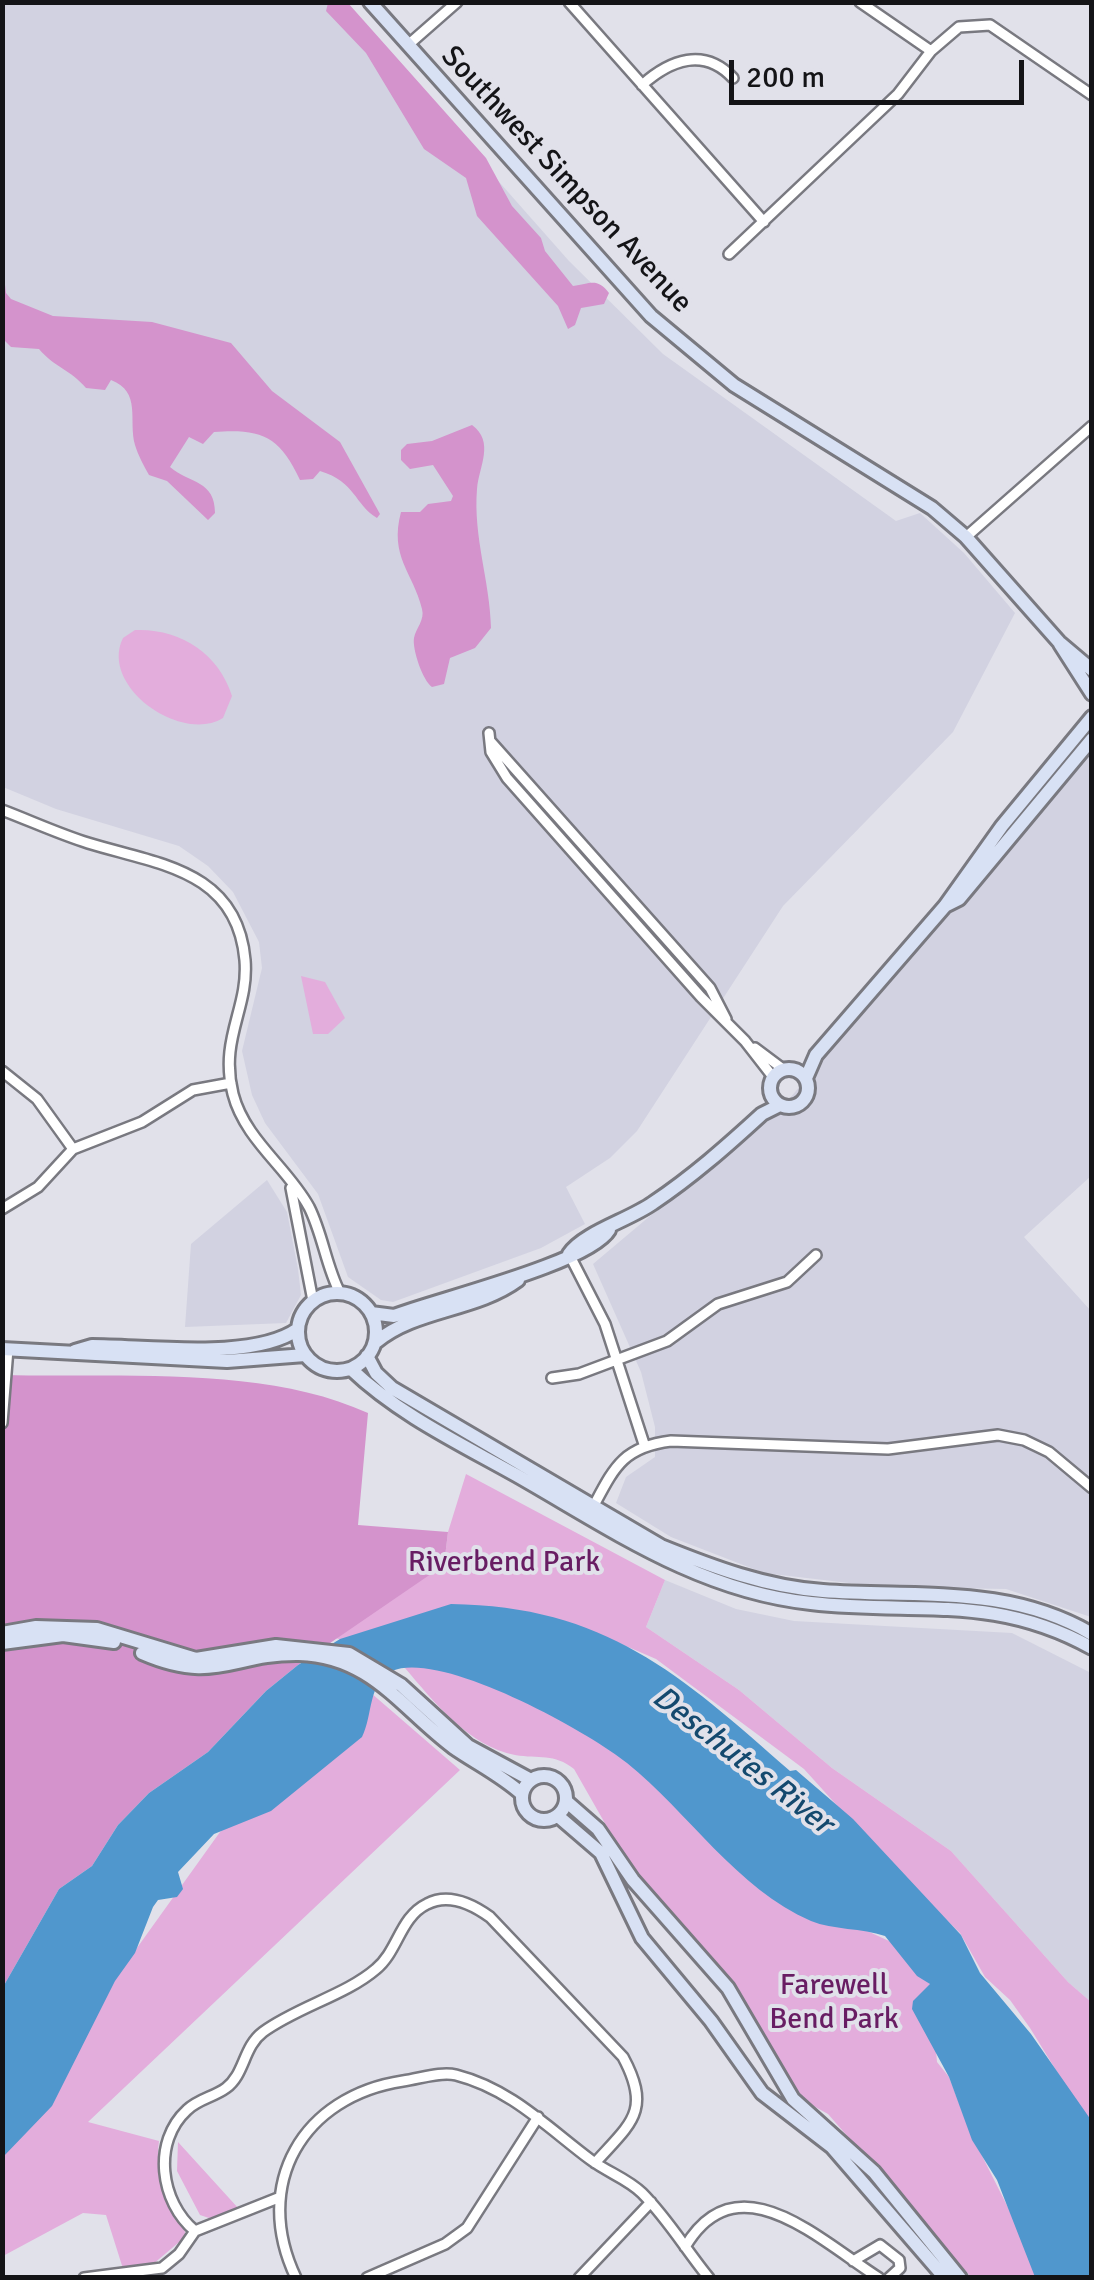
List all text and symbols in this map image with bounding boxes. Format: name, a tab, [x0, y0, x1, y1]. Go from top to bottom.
street label: Southwest Simpson Avenue	[433, 39, 699, 321]
scale bar	[734, 40, 1029, 102]
text: 200 m	[746, 59, 825, 96]
park label: Riverbend Park	[408, 1545, 600, 1581]
water label: Deschutes River	[644, 1679, 840, 1843]
park label: Farewell Bend Park	[769, 1968, 899, 2038]

